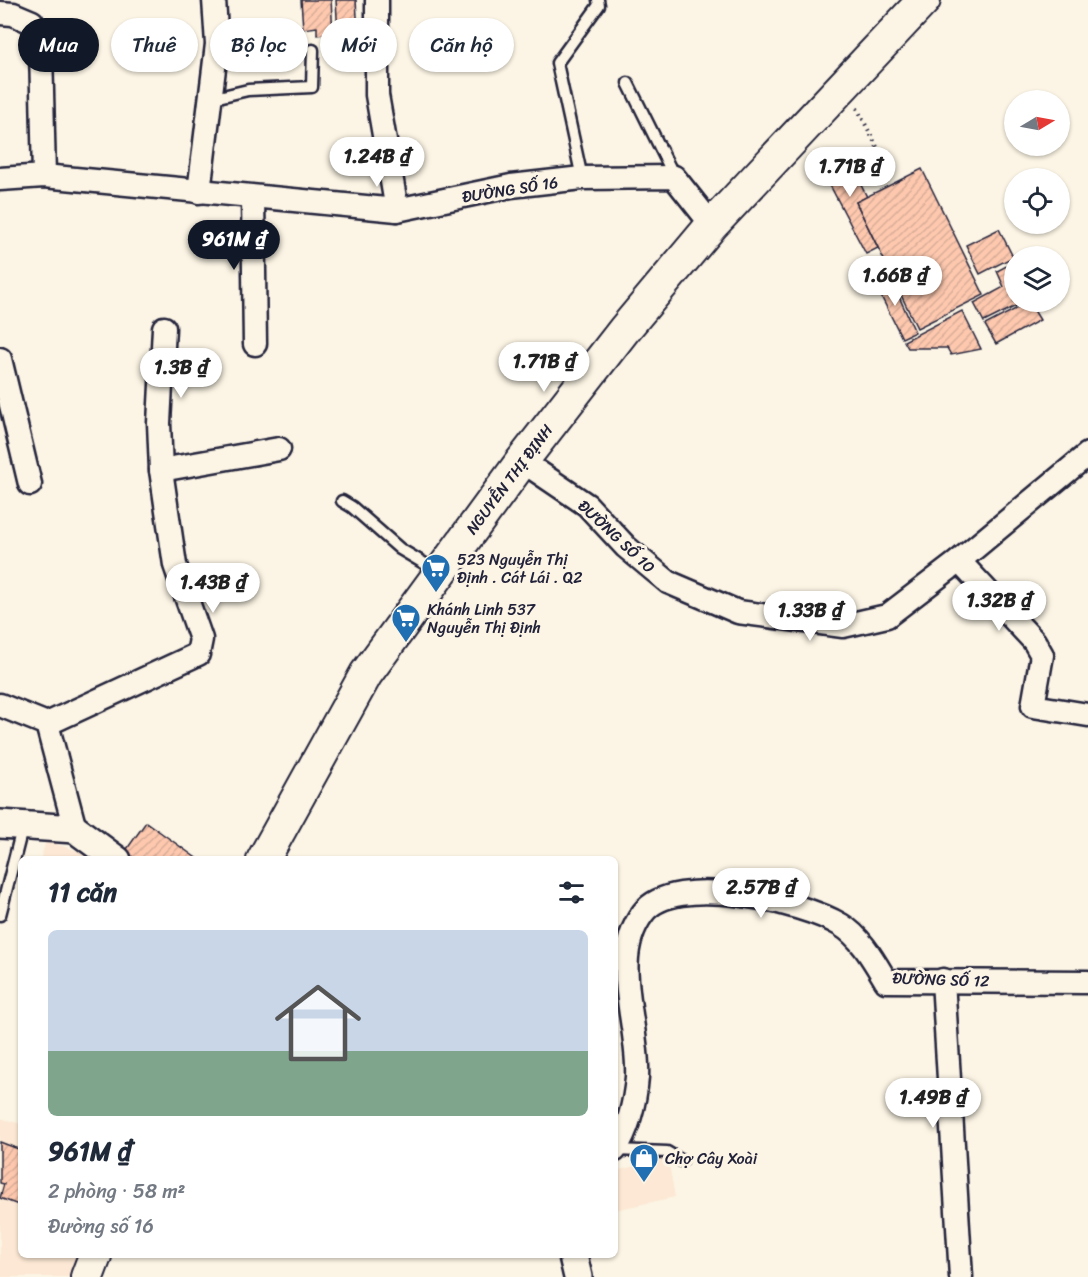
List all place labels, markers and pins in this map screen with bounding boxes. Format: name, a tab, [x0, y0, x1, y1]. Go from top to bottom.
pin: 1.24B ₫	[322, 137, 432, 188]
pin: 1.71B ₫	[795, 147, 905, 198]
pin: 961M ₫	[185, 220, 283, 271]
pin: 1.66B ₫	[840, 256, 950, 307]
pin: 1.71B ₫	[489, 342, 599, 393]
pin: 1.3B ₫	[132, 348, 230, 399]
place label: 523 Nguyễn Thị Định . Cát Lái . Q2	[457, 545, 582, 592]
supermarket icon: 523 Nguyễn Thị Định . Cát Lái . Q2	[420, 552, 452, 594]
pin: 1.43B ₫	[158, 563, 268, 614]
pin: 1.32B ₫	[944, 581, 1054, 632]
pin: 1.33B ₫	[755, 591, 865, 642]
place label: Khánh Linh 537 Nguyễn Thị Định	[427, 595, 541, 642]
supermarket icon: Khánh Linh 537 Nguyễn Thị Định	[390, 602, 422, 644]
pin: 2.57B ₫	[706, 868, 816, 919]
pin: 1.49B ₫	[878, 1078, 988, 1129]
shop icon: Chợ Cây Xoài	[628, 1142, 660, 1184]
place label: Chợ Cây Xoài	[665, 1144, 758, 1173]

